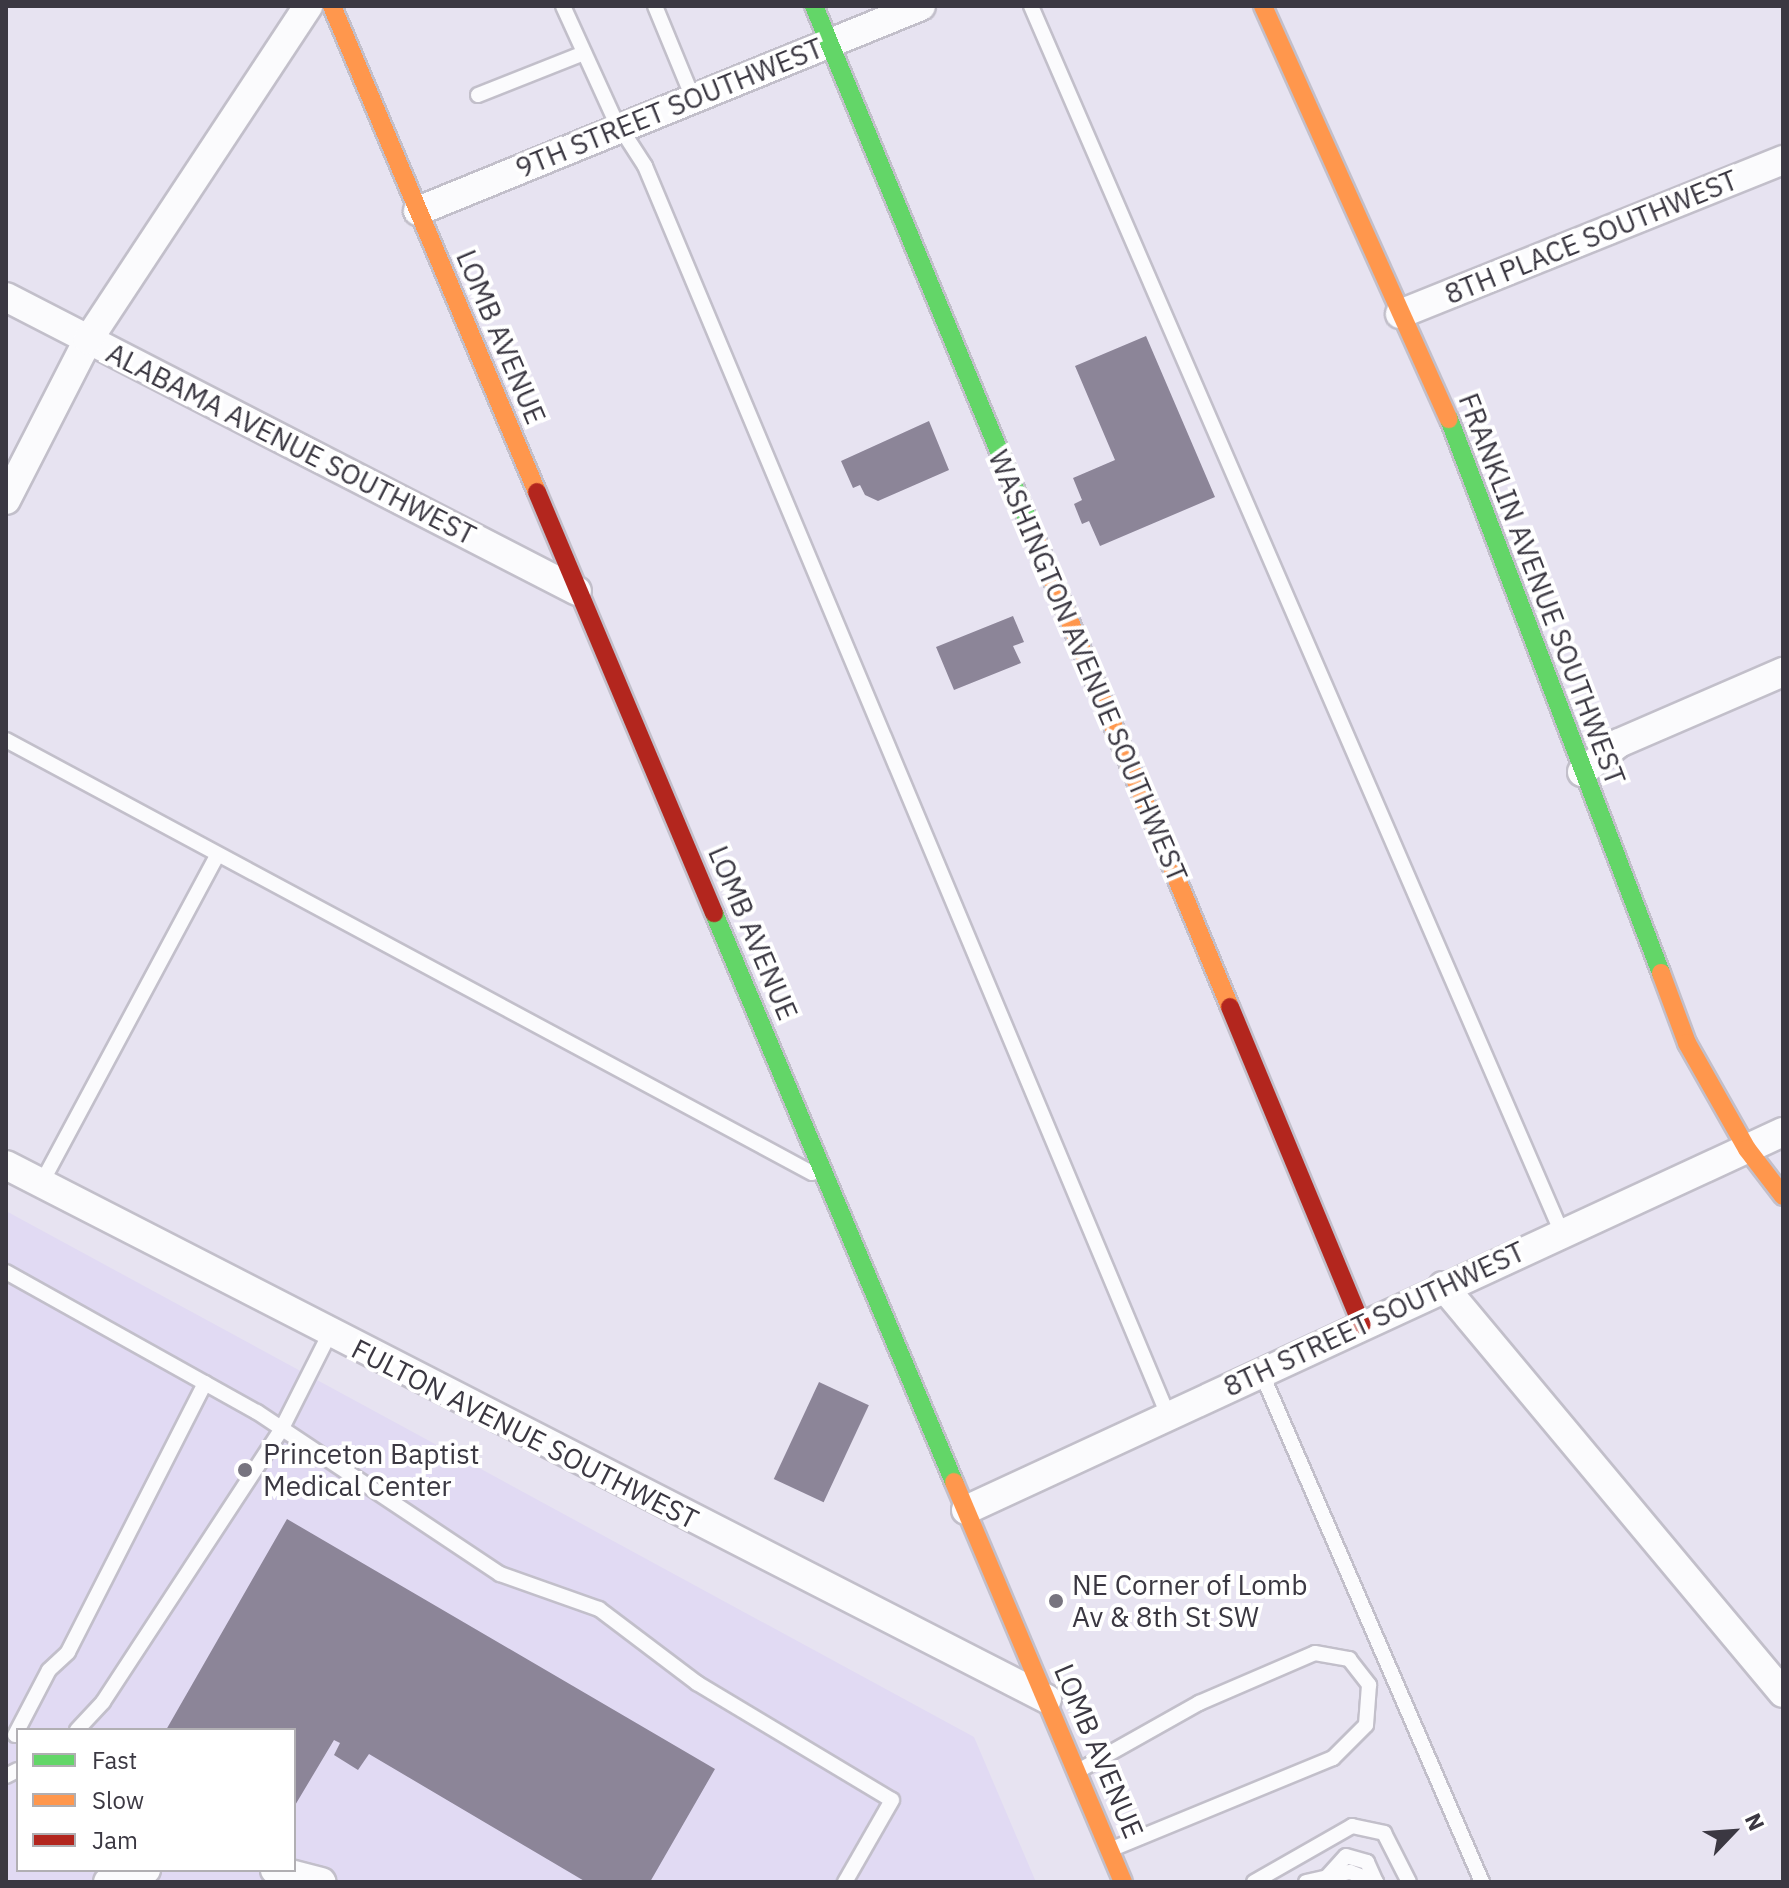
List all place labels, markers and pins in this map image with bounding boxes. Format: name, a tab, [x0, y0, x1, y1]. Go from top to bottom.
place label: Princeton Baptist Medical Center	[263, 1437, 479, 1503]
marker: Princeton Baptist Medical Center	[234, 1459, 256, 1481]
place label: NE Corner of Lomb Av & 8th St SW	[1072, 1568, 1308, 1634]
marker: NE Corner of Lomb Av & 8th St SW	[1047, 1592, 1065, 1610]

